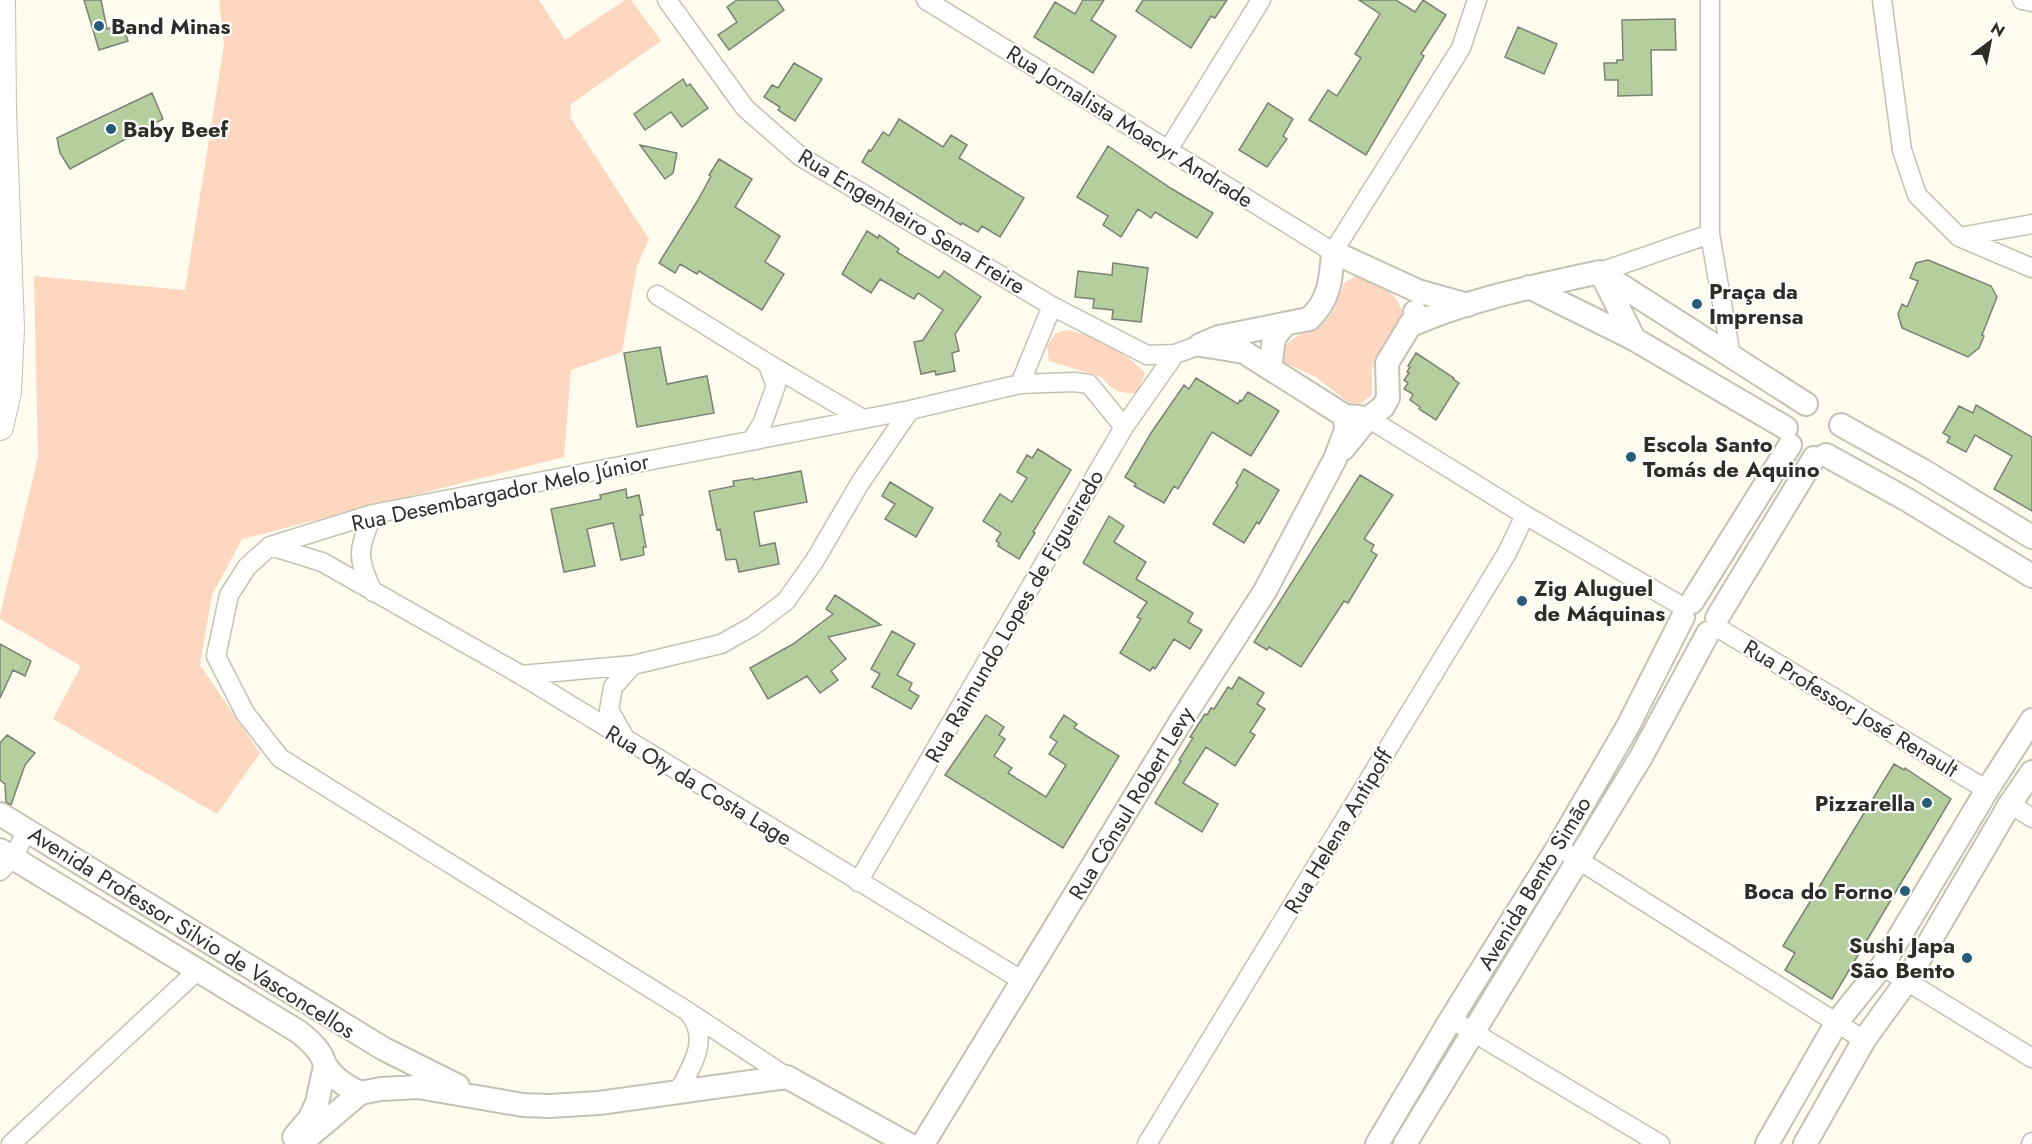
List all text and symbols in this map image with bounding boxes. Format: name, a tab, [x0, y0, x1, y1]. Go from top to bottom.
place label: Band Minas	[111, 10, 231, 42]
north arrow	[1960, 12, 2020, 72]
text: N	[1986, 17, 2009, 43]
marker: Band Minas	[92, 19, 106, 33]
street label: Rua Jornalista Moacyr Andrade	[1000, 37, 1260, 215]
place label: Baby Beef	[123, 113, 230, 145]
marker: Baby Beef	[104, 122, 118, 136]
street label: Rua Engenheiro Sena Freire	[792, 140, 1032, 302]
place label: Praça da Imprensa	[1709, 275, 1804, 332]
marker: Praça da Imprensa	[1690, 297, 1704, 311]
place label: Escola Santo Tomás de Aquino	[1643, 428, 1820, 485]
street label: Rua Desembargador Melo Júnior	[348, 445, 652, 539]
marker: Escola Santo Tomás de Aquino	[1624, 450, 1638, 464]
street label: Rua Raimundo Lopes de Figueiredo	[917, 463, 1111, 769]
place label: Zig Aluguel de Máquinas	[1534, 572, 1665, 629]
marker: Zig Aluguel de Máquinas	[1515, 594, 1529, 608]
street label: Rua Professor José Renault	[1738, 631, 1965, 785]
street label: Rua Cônsul Robert Levy	[1061, 700, 1202, 906]
street label: Rua Oty da Costa Lage	[600, 717, 798, 853]
street label: Rua Helena Antipoff	[1276, 742, 1400, 920]
place label: Pizzarella	[1815, 787, 1915, 819]
street label: Avenida Bento Simão	[1469, 790, 1599, 976]
marker: Pizzarella	[1920, 796, 1934, 810]
street label: Avenida Professor Silvio de Vasconcellos	[23, 818, 361, 1046]
place label: Boca do Forno	[1744, 875, 1893, 907]
marker: Boca do Forno	[1898, 884, 1912, 898]
place label: Sushi Japa São Bento	[1849, 929, 1955, 986]
marker: Sushi Japa São Bento	[1960, 951, 1974, 965]

